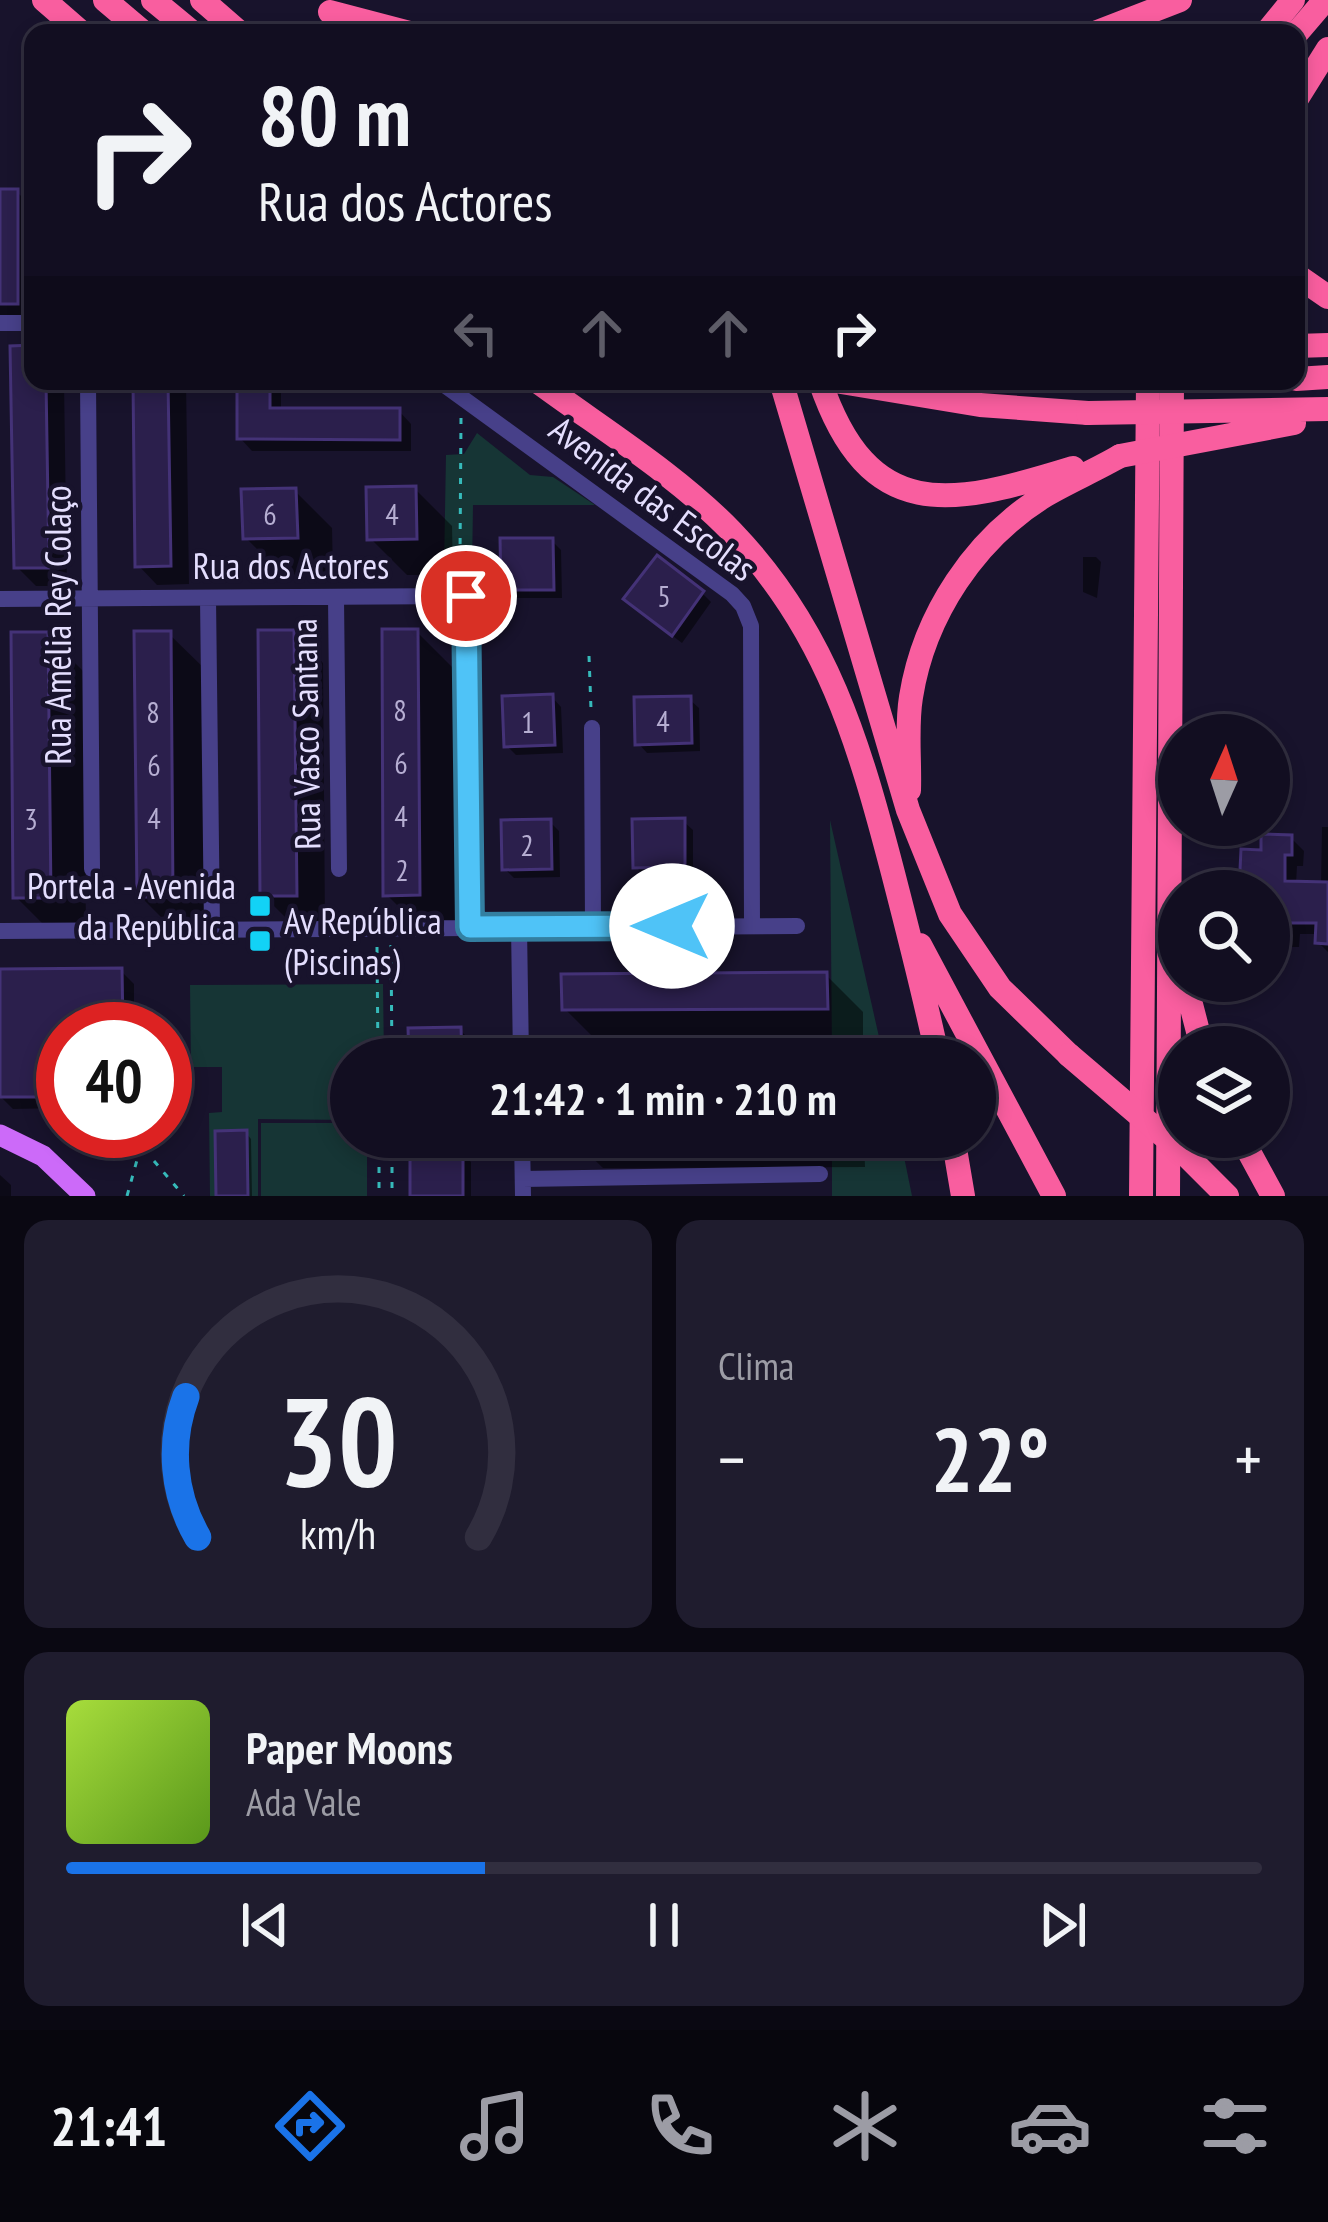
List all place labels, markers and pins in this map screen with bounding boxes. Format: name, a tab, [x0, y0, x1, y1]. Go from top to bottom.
pin	[415, 545, 517, 647]
place label: Portela - Avenida da República	[27, 862, 236, 950]
marker: Portela - Avenida da República	[247, 893, 273, 919]
place label: Av República (Piscinas)	[284, 897, 442, 985]
marker: Av República (Piscinas)	[247, 928, 273, 954]

